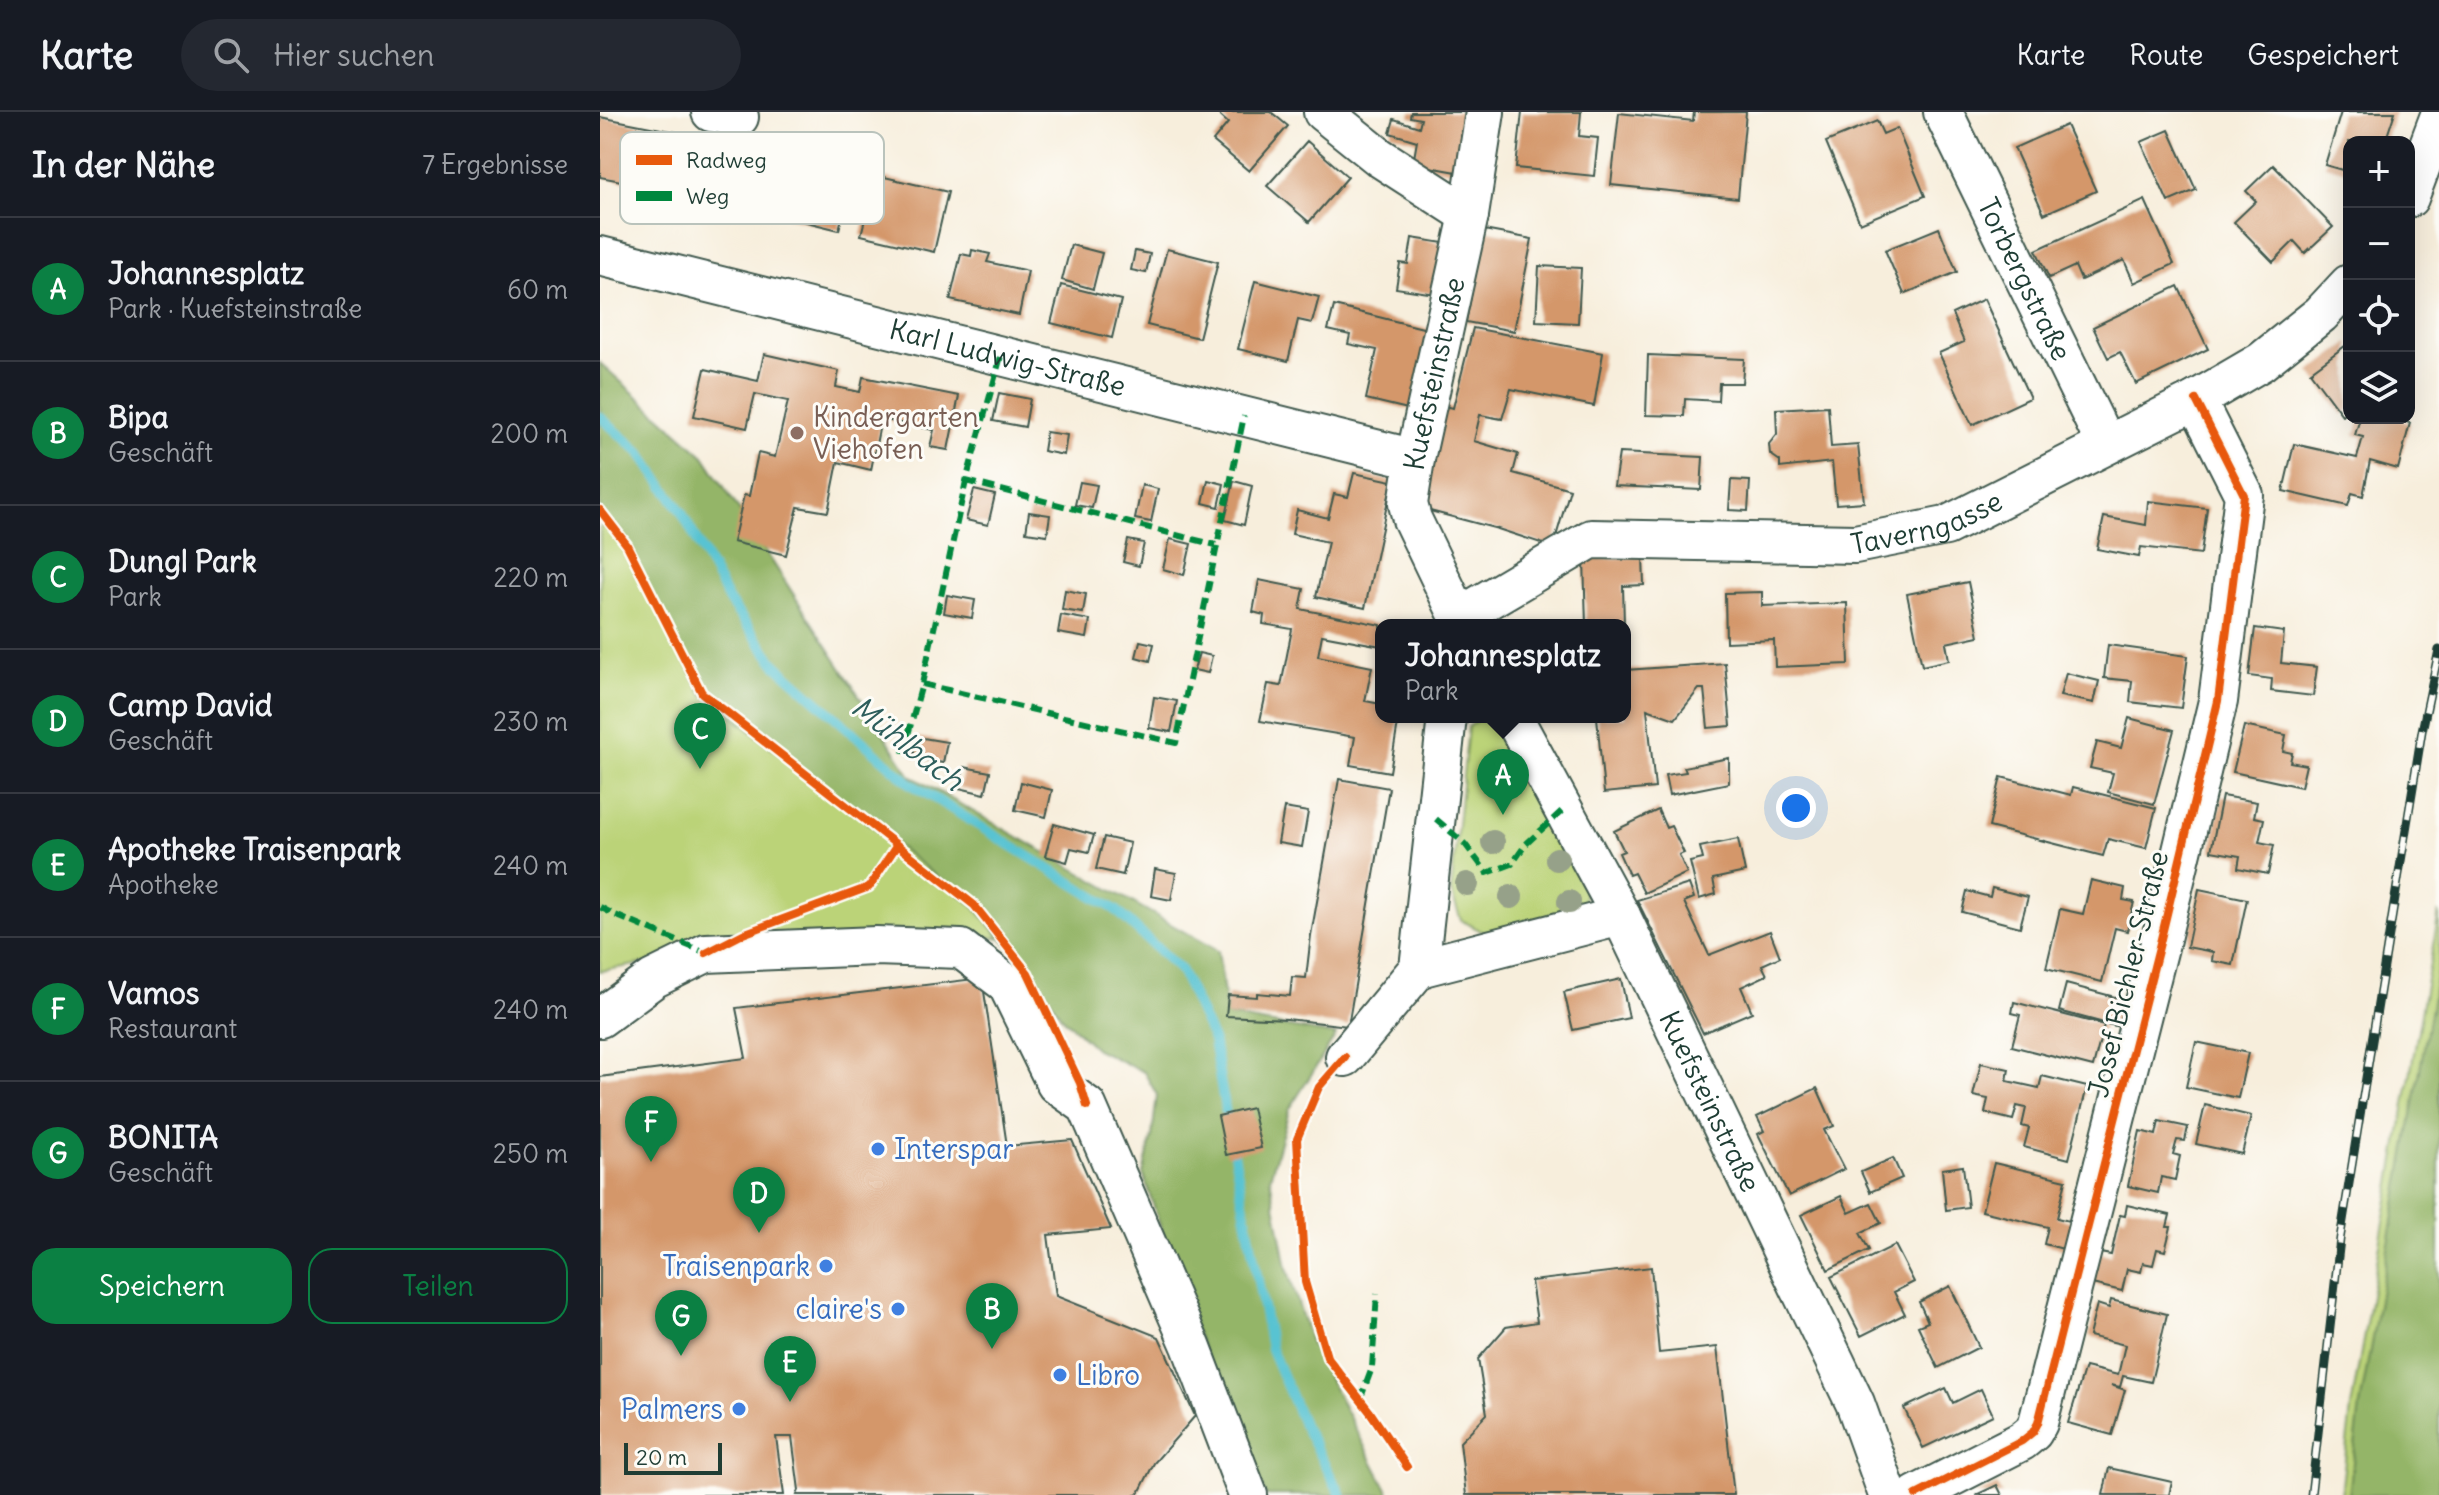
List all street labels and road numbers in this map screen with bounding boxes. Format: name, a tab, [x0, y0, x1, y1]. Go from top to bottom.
street label: Torbergstraße	[1970, 192, 2080, 366]
street label: Kuefsteinstraße	[1396, 274, 1473, 473]
street label: Karl Ludwig-Straße	[886, 311, 1129, 404]
street label: Taverngasse	[1848, 483, 2008, 562]
street label: Josef Bichler-Straße	[2080, 847, 2176, 1101]
street label: Kuefsteinstraße	[1651, 1005, 1769, 1198]

